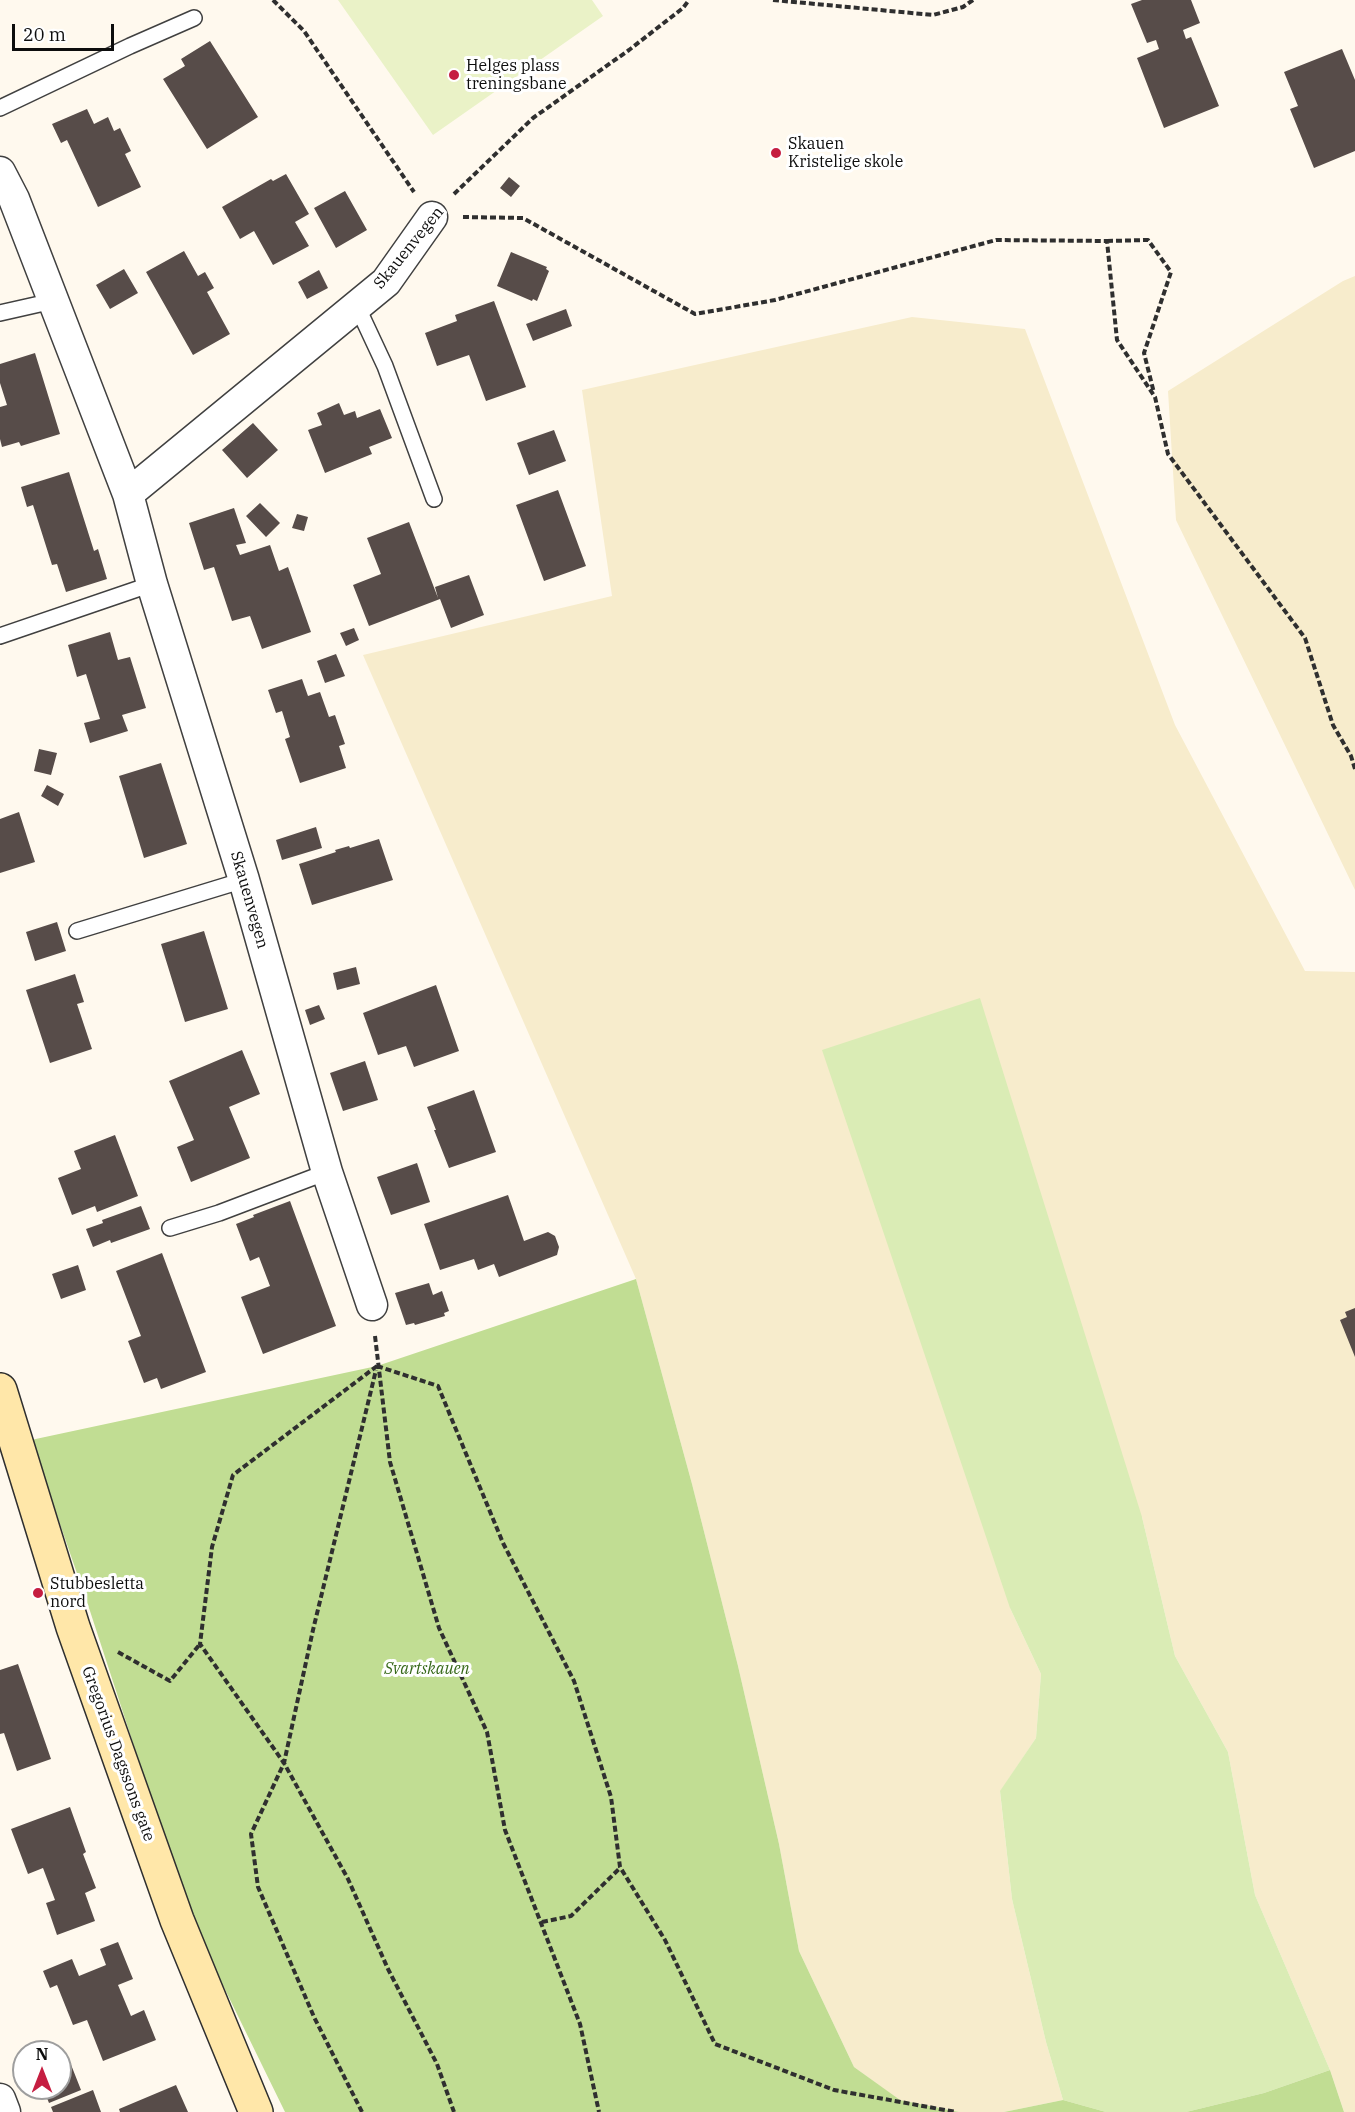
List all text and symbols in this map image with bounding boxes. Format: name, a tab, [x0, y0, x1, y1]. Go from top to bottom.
scale bar	[15, 12, 117, 50]
text: 20 m	[23, 23, 66, 46]
place label: Helges plass treningsbane	[466, 56, 567, 94]
marker: Helges plass treningsbane	[447, 68, 461, 82]
place label: Skauen Kristelige skole	[788, 134, 903, 172]
marker: Skauen Kristelige skole	[769, 146, 783, 160]
street label: Skauenvegen	[370, 203, 448, 293]
street label: Skauenvegen	[226, 849, 272, 951]
place label: Stubbesletta nord	[50, 1574, 144, 1612]
marker: Stubbesletta nord	[31, 1586, 45, 1600]
park label: Svartskauen	[384, 1659, 470, 1679]
street label: Gregorius Dagssons gate	[77, 1664, 159, 1844]
north arrow	[12, 2040, 72, 2100]
text: N	[36, 2044, 48, 2064]

